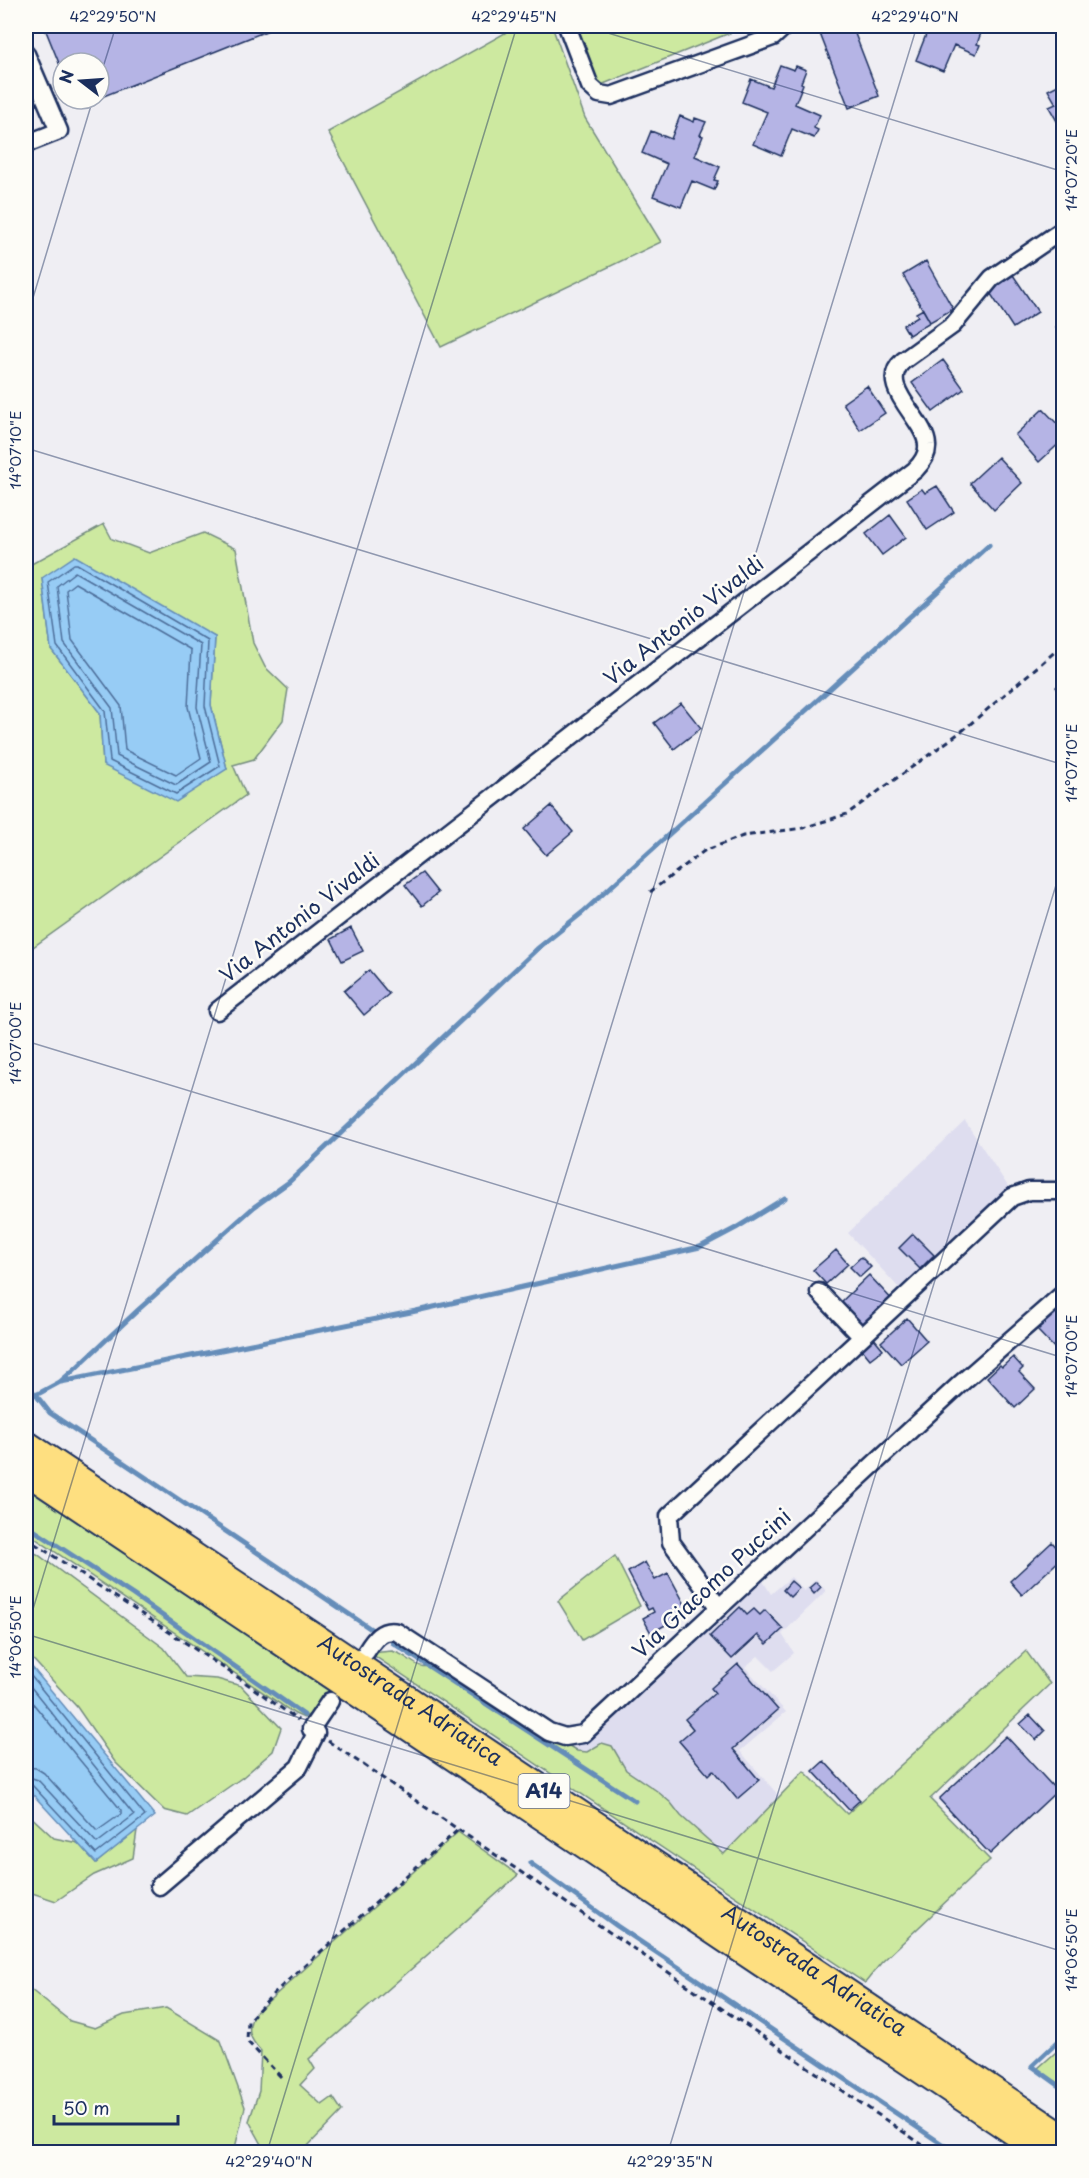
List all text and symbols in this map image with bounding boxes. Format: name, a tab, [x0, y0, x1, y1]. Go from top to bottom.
text: 42°29'50"N	[70, 4, 156, 27]
text: 42°29'45"N	[471, 4, 557, 27]
text: 42°29'40"N	[871, 4, 959, 27]
north arrow	[51, 51, 111, 111]
text: N	[52, 67, 79, 86]
text: 14°07'20"E	[1059, 129, 1082, 211]
text: 14°07'10"E	[3, 411, 26, 489]
street label: Via Antonio Vivaldi	[596, 547, 770, 692]
text: 14°07'10"E	[1059, 724, 1082, 802]
street label: Via Antonio Vivaldi	[212, 844, 386, 989]
text: 14°07'00"E	[3, 1002, 26, 1084]
text: 14°07'00"E	[1059, 1315, 1082, 1397]
street label: Via Giacomo Puccini	[624, 1500, 797, 1665]
text: 14°06'50"E	[3, 1595, 26, 1679]
street label: Autostrada Adriatica	[312, 1625, 511, 1773]
road number: A14	[518, 1774, 570, 1808]
street label: Autostrada Adriatica	[716, 1896, 915, 2043]
text: 14°06'50"E	[1059, 1908, 1082, 1992]
scale bar	[54, 2088, 178, 2126]
text: 50 m	[63, 2094, 110, 2121]
text: 42°29'40"N	[225, 2149, 313, 2172]
text: 42°29'35"N	[627, 2149, 713, 2172]

